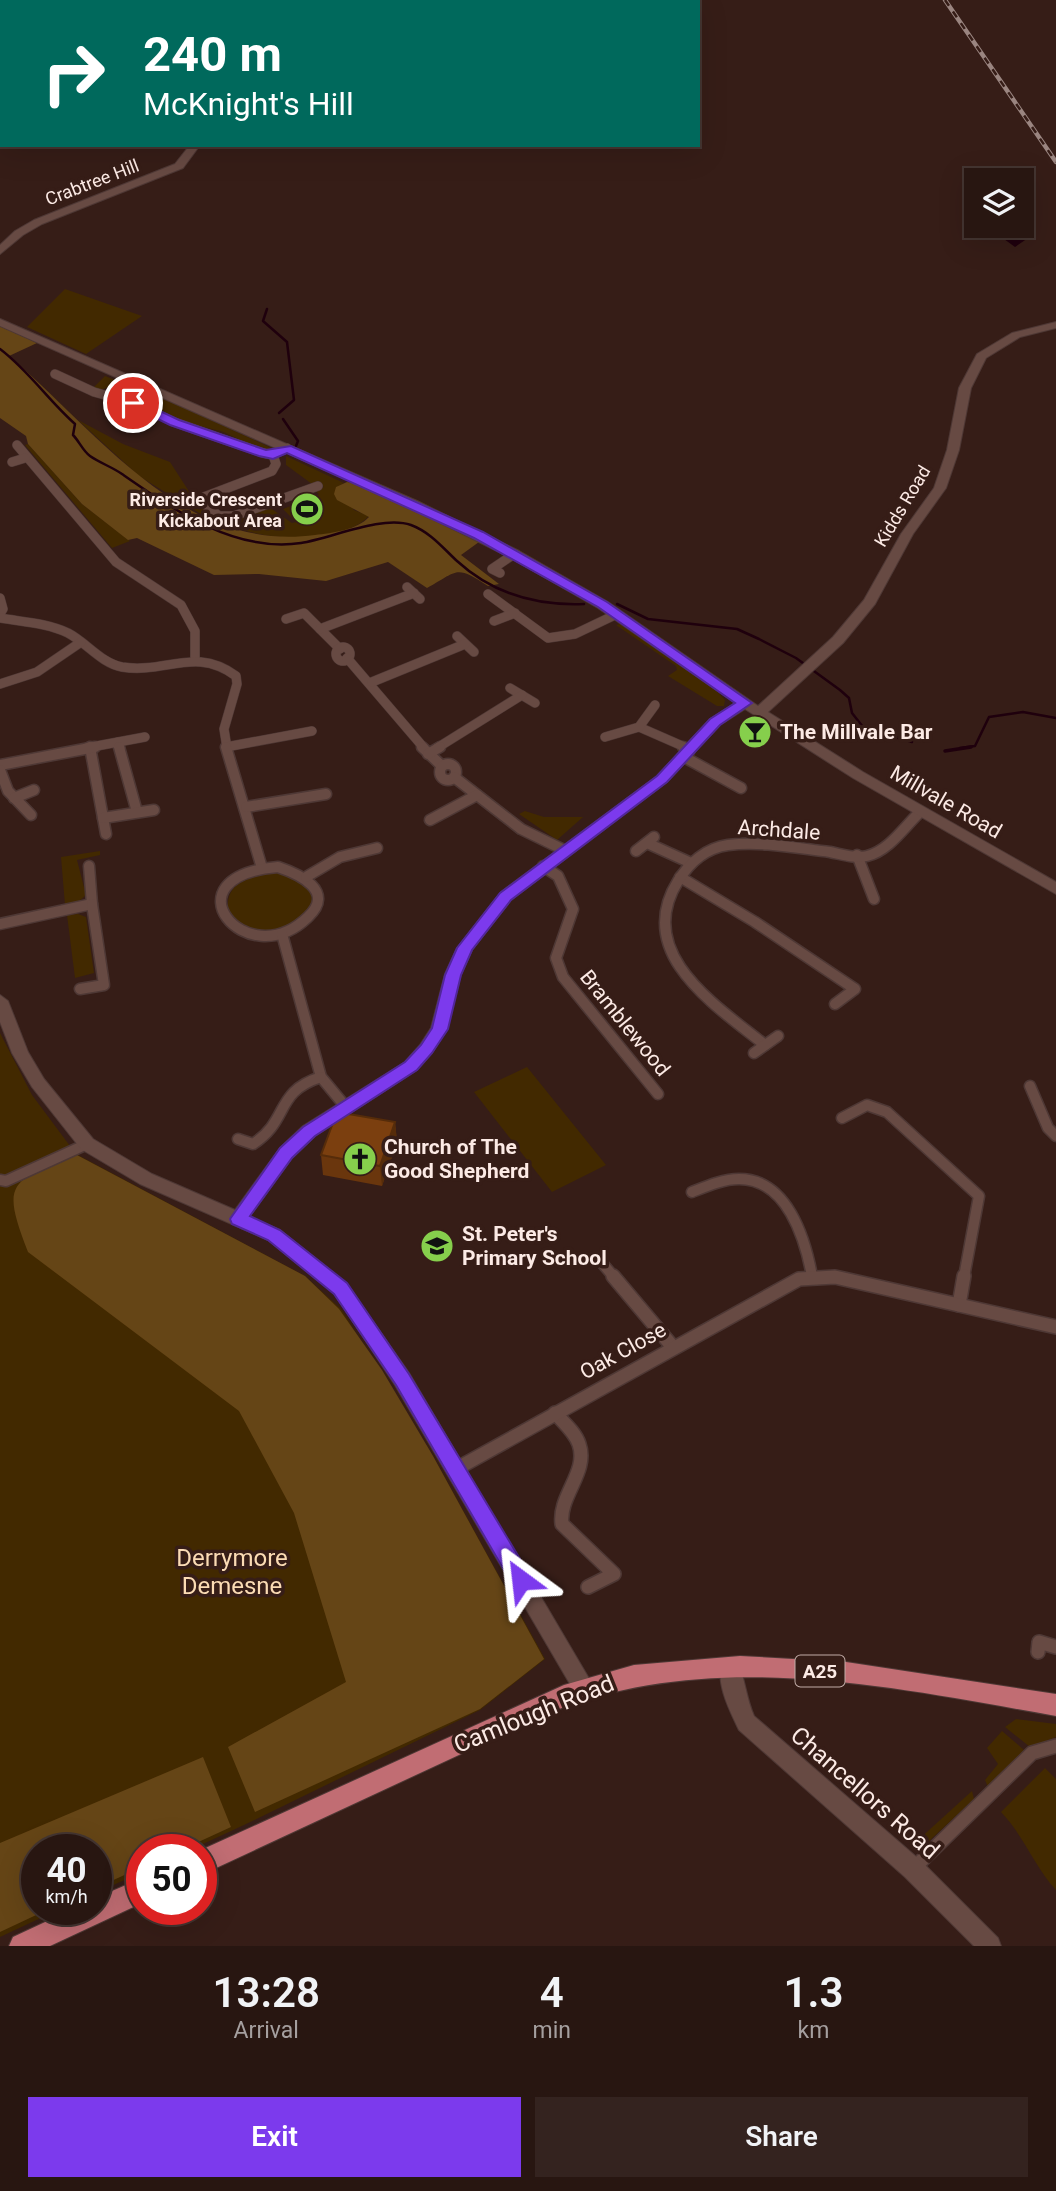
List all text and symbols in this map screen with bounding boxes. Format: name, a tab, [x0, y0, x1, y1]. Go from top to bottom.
text: 240 m	[143, 26, 282, 83]
icon: right	[28, 28, 119, 119]
text: McKnight's Hill	[143, 85, 354, 123]
street label: Crabtree Hill	[42, 155, 142, 209]
map controls	[964, 168, 1034, 238]
button: layers	[964, 168, 1034, 238]
pin	[103, 373, 163, 433]
icon: arrive	[114, 384, 152, 422]
street label: Kidds Road	[870, 462, 934, 550]
place label: Riverside Crescent Kickabout Area	[130, 489, 282, 531]
sports icon: Riverside Crescent Kickabout Area	[288, 490, 326, 528]
bar icon: The Millvale Bar	[736, 713, 774, 751]
place label: The Millvale Bar	[780, 720, 933, 744]
street label: Millvale Road	[886, 760, 1006, 844]
street label: Archdale	[737, 815, 821, 845]
street label: Bramblewood	[575, 965, 675, 1081]
place label: Church of The Good Shepherd	[384, 1135, 529, 1183]
church icon: Church of The Good Shepherd	[341, 1140, 379, 1178]
place label: St. Peter's Primary School	[462, 1222, 607, 1270]
school or university icon: St. Peter's Primary School	[418, 1227, 456, 1265]
street label: Oak Close	[576, 1318, 670, 1384]
position arrow	[484, 1543, 558, 1617]
park label: Derrymore Demesne	[176, 1544, 288, 1600]
road number: A25	[796, 1656, 844, 1686]
street label: Camlough Road	[450, 1669, 618, 1759]
street label: Chancellors Road	[785, 1721, 945, 1865]
speed limit sign: 50	[126, 1834, 217, 1925]
text: 40	[46, 1850, 87, 1891]
text: km/h	[45, 1886, 88, 1907]
text: 13:28	[213, 1968, 320, 2017]
text: 4	[540, 1968, 564, 2017]
text: 1.3	[783, 1968, 843, 2017]
text: Arrival	[234, 2017, 299, 2044]
text: min	[532, 2017, 571, 2044]
text: km	[798, 2017, 829, 2044]
button: Exit	[28, 2097, 521, 2177]
button: Share	[535, 2097, 1028, 2177]

